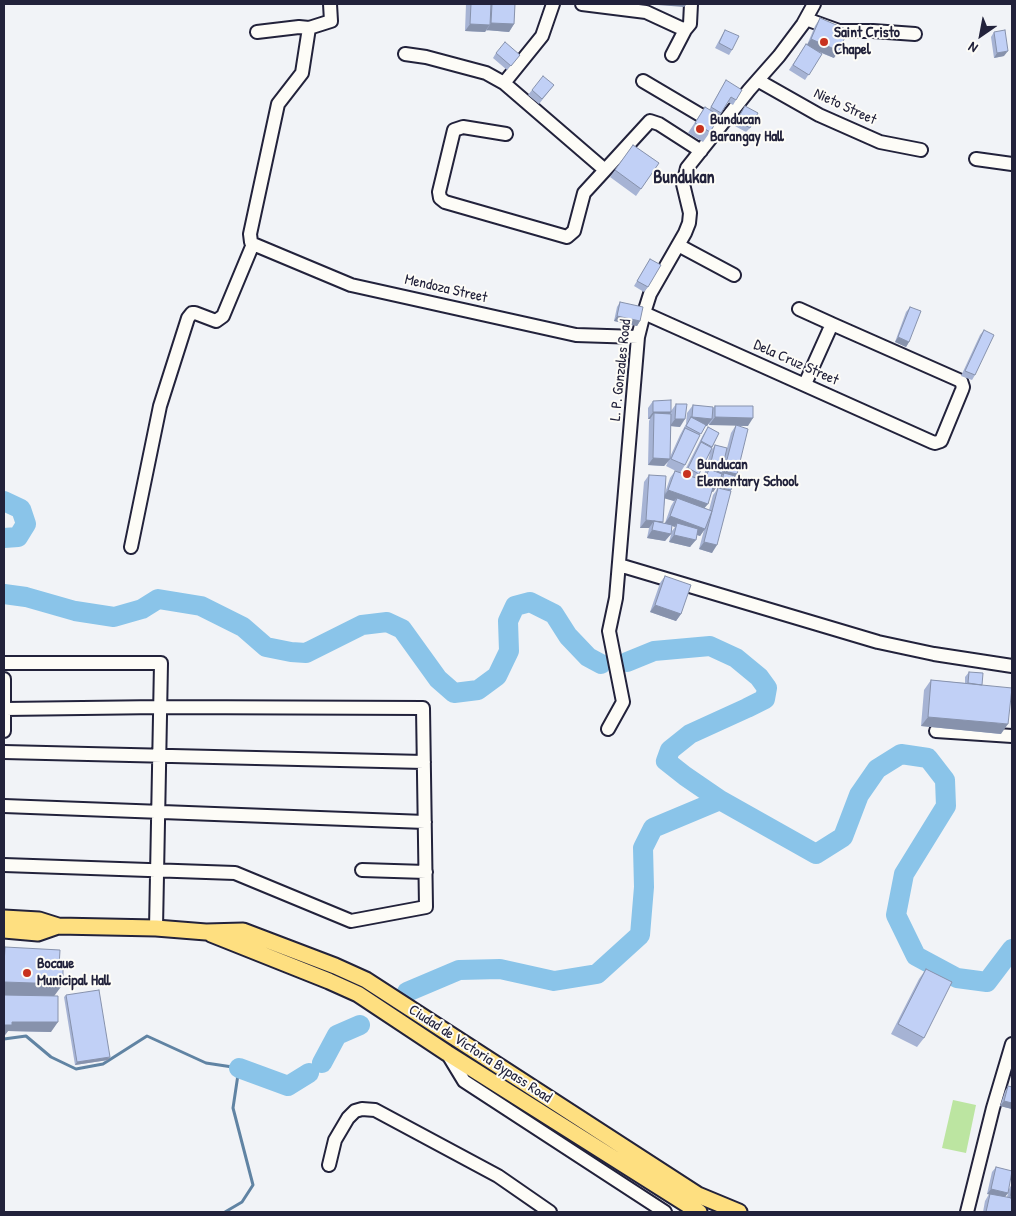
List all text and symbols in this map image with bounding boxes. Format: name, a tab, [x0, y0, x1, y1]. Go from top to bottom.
north arrow	[956, 10, 1006, 60]
place label: Saint Cristo Chapel	[834, 24, 900, 59]
marker: Saint Cristo Chapel	[818, 36, 830, 48]
text: N	[964, 38, 981, 58]
street label: Nieto Street	[811, 85, 879, 129]
place label: Bunducan Barangay Hall	[710, 111, 784, 146]
marker: Bunducan Barangay Hall	[694, 123, 706, 135]
district label: Bundukan	[653, 167, 715, 189]
street label: Mendoza Street	[403, 271, 489, 307]
street label: L. P. Gonzales Road	[607, 318, 635, 422]
street label: Dela Cruz Street	[751, 336, 841, 390]
place label: Bunducan Elementary School	[697, 456, 798, 491]
marker: Bunducan Elementary School	[681, 468, 693, 480]
place label: Bocaue Municipal Hall	[37, 955, 110, 990]
marker: Bocaue Municipal Hall	[21, 967, 33, 979]
street label: Ciudad de Victoria Bypass Road	[405, 1001, 555, 1107]

